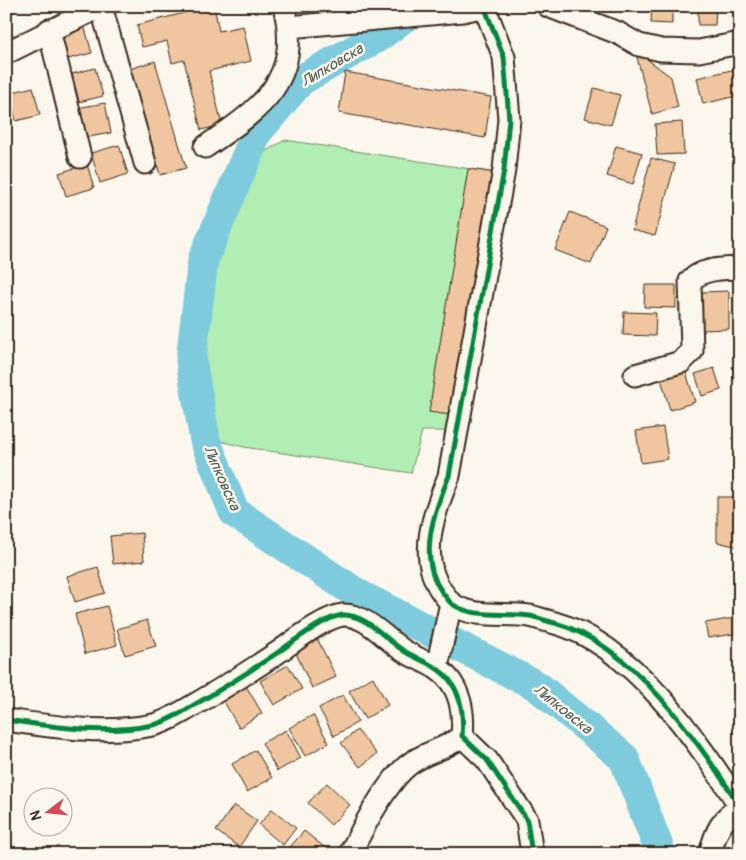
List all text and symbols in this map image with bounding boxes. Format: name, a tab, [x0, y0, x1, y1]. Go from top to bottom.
water label: Липковска	[298, 39, 368, 91]
water label: Липковска	[199, 443, 245, 514]
water label: Липковска	[530, 680, 596, 739]
north arrow	[22, 788, 72, 838]
text: N	[27, 809, 45, 822]

